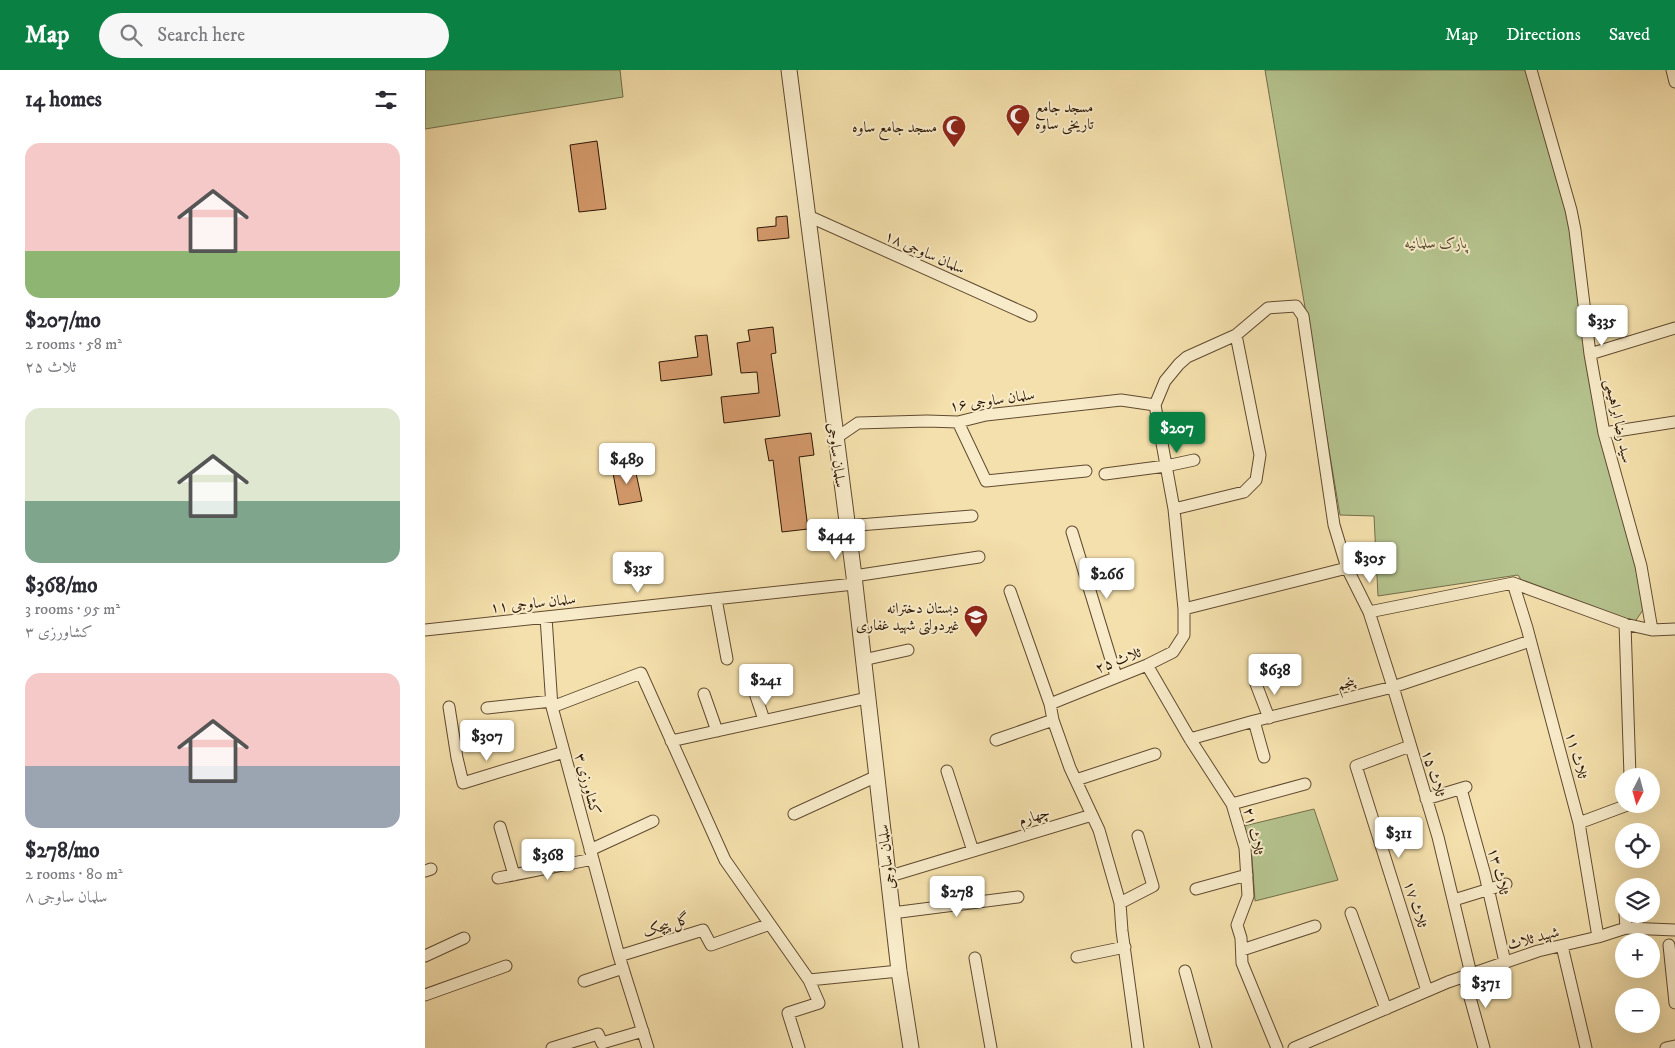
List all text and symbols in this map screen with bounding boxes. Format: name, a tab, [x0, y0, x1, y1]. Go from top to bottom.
search box	[99, 13, 449, 58]
text: Map	[25, 20, 69, 50]
icon: search	[117, 21, 145, 49]
text: Search here	[157, 24, 245, 47]
text: Map	[1445, 24, 1478, 46]
text: Directions	[1506, 24, 1581, 46]
text: Saved	[1609, 24, 1650, 46]
icon: filters	[372, 86, 400, 114]
text: 14 homes	[25, 87, 102, 113]
place label: مسجد جامع تاریخی ساوه	[1035, 98, 1094, 135]
mosque icon: مسجد جامع تاریخی ساوه	[1005, 103, 1031, 137]
mosque icon: مسجد جامع ساوه	[941, 114, 967, 148]
place label: مسجد جامع ساوه	[852, 118, 937, 141]
icon: home	[168, 176, 258, 266]
street label: سلمان ساوجی ۱۸	[882, 226, 968, 279]
park label: پارک سلمانیه	[1405, 234, 1469, 254]
pin: $335	[1572, 304, 1632, 347]
text: $207/mo	[25, 308, 101, 334]
text: $335	[1588, 311, 1616, 331]
text: 2 rooms · 58 m²	[25, 334, 122, 354]
text: ثلاث ۲۵	[25, 357, 76, 377]
street label: سید رضا ابراهیمی	[1599, 377, 1637, 465]
street label: سلمان ساوجی ۱۶	[948, 385, 1036, 416]
pin: $207	[1147, 412, 1207, 454]
text: $207	[1160, 418, 1194, 438]
street label: سلمان ساوجی	[823, 422, 850, 489]
icon: home	[168, 441, 258, 531]
pin: $489	[597, 442, 657, 485]
text: $489	[610, 449, 644, 469]
pin: $444	[806, 518, 866, 561]
text: $444	[818, 525, 854, 545]
pin: $305	[1340, 542, 1400, 584]
text: $305	[1354, 548, 1386, 568]
pin: $335	[608, 552, 668, 594]
text: $335	[624, 558, 652, 578]
pin: $266	[1077, 558, 1137, 600]
text: $266	[1090, 564, 1124, 584]
text: $368/mo	[25, 573, 97, 599]
street label: سلمان ساوجی ۱۱	[489, 590, 577, 617]
text: 3 rooms · 95 m²	[25, 599, 120, 619]
place label: دبستان دخترانه غیردولتی شهید غفاری	[856, 599, 959, 636]
school or university icon: دبستان دخترانه غیردولتی شهید غفاری	[963, 604, 989, 638]
text: کشاورزی ۳	[25, 622, 93, 642]
street label: ثلاث ۲۵	[1092, 643, 1144, 678]
pin: $638	[1245, 654, 1305, 696]
text: $638	[1259, 660, 1291, 680]
pin: $241	[736, 664, 796, 706]
text: $241	[750, 670, 782, 690]
street label: پنجم	[1335, 672, 1360, 699]
icon: home	[168, 706, 258, 796]
pin: $307	[457, 720, 517, 762]
text: $307	[471, 726, 503, 746]
street label: ثلاث ۱۱	[1561, 730, 1592, 781]
street label: ثلاث ۱۵	[1417, 747, 1450, 799]
street label: کشاورزی ۳	[570, 751, 605, 817]
north arrow	[1615, 768, 1660, 812]
map controls	[1615, 768, 1660, 1033]
street label: چهارم	[1016, 803, 1053, 833]
street label: ثلاث ۲۱	[1239, 806, 1268, 857]
pin: $311	[1369, 816, 1429, 859]
text: $311	[1386, 823, 1412, 843]
button: locate	[1615, 823, 1660, 868]
street label: سلمان ساوجی	[874, 824, 899, 890]
text: $278/mo	[25, 838, 99, 864]
pin: $368	[518, 838, 578, 881]
text: $368	[532, 845, 564, 865]
street label: ثلاث ۱۳	[1484, 846, 1514, 897]
text: 2 rooms · 80 m²	[25, 864, 123, 884]
pin: $278	[927, 876, 987, 918]
street label: ثلاث ۱۷	[1399, 878, 1432, 930]
button: layers	[1615, 878, 1660, 923]
text: $278	[941, 882, 973, 902]
text: سلمان ساوجی ۸	[25, 887, 107, 907]
street label: گل پیچک	[640, 909, 692, 942]
street label: شهید ثلاث	[1505, 922, 1561, 955]
button: +	[1615, 933, 1660, 978]
pin: $371	[1456, 966, 1516, 1009]
text: $371	[1472, 973, 1501, 993]
button: −	[1615, 988, 1660, 1033]

